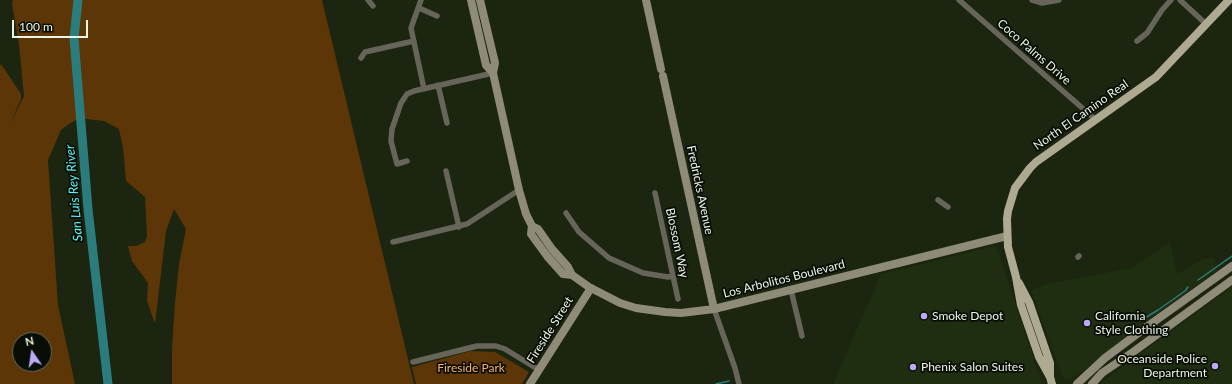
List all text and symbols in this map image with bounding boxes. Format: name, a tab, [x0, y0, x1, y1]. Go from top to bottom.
scale bar	[14, 12, 90, 38]
street label: Coco Palms Drive	[994, 16, 1074, 88]
text: 100 m	[19, 19, 53, 34]
street label: North El Camino Real	[1031, 77, 1131, 153]
water label: San Luis Rey River	[62, 144, 86, 242]
street label: Fredricks Avenue	[684, 144, 716, 236]
street label: Blossom Way	[663, 207, 691, 279]
street label: Los Arbolitos Boulevard	[722, 257, 846, 301]
street label: Fireside Street	[524, 294, 576, 366]
place label: Smoke Depot	[932, 309, 1003, 323]
place label: California Style Clothing	[1095, 309, 1168, 337]
marker: Smoke Depot	[919, 311, 929, 321]
marker: California Style Clothing	[1082, 318, 1092, 328]
north arrow	[12, 332, 52, 372]
text: N	[24, 334, 35, 348]
place label: Oceanside Police Department	[1117, 352, 1207, 380]
place label: Phenix Salon Suites	[921, 360, 1023, 374]
park label: Fireside Park	[437, 361, 505, 375]
marker: Oceanside Police Department	[1210, 361, 1220, 371]
marker: Phenix Salon Suites	[908, 362, 918, 372]

